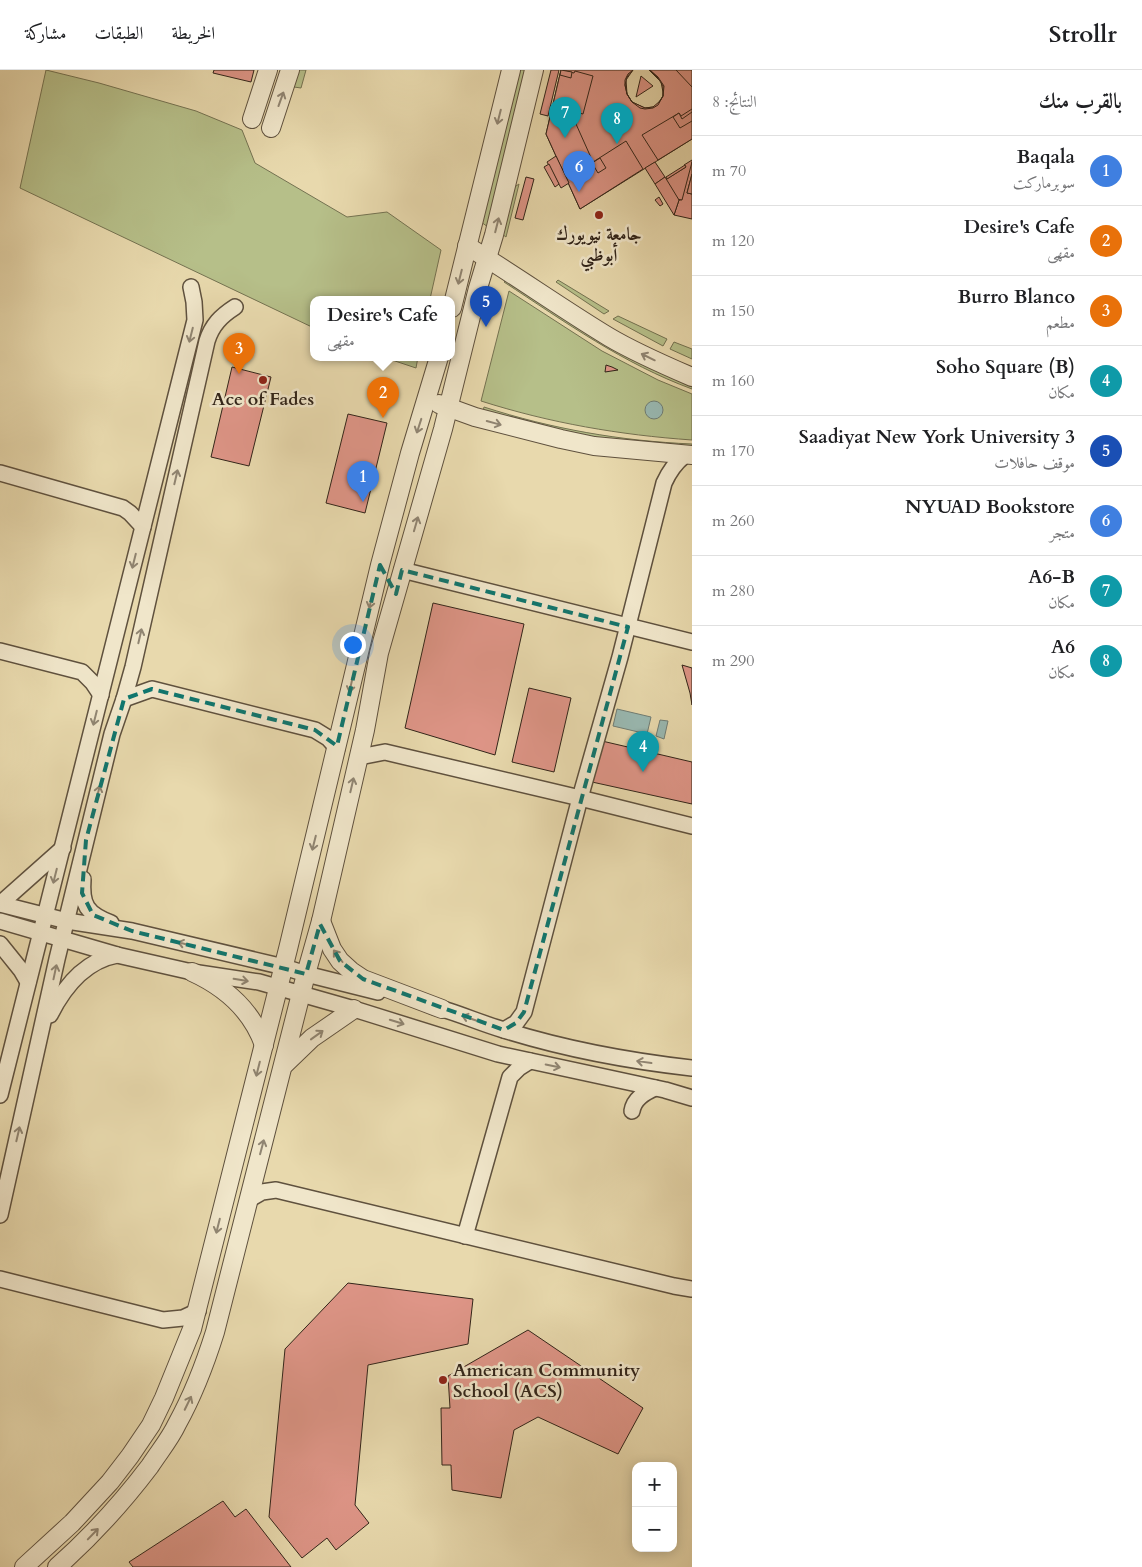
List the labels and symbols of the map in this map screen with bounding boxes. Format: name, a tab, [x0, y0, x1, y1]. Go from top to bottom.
one-way arrow	[277, 92, 286, 107]
pin: 7	[549, 97, 581, 138]
pin: 8	[601, 103, 633, 144]
one-way arrow	[494, 109, 503, 125]
pin: 6	[563, 151, 595, 192]
marker: جامعة نيويورك أبوظبي	[593, 209, 605, 221]
one-way arrow	[493, 217, 502, 233]
place label: جامعة نيويورك أبوظبي	[556, 222, 642, 272]
one-way arrow	[455, 269, 464, 285]
pin: 5	[470, 286, 502, 327]
one-way arrow	[186, 326, 195, 342]
pin: 3	[223, 333, 255, 374]
one-way arrow	[640, 352, 655, 362]
marker: Ace of Fades	[257, 374, 269, 386]
pin: 2	[367, 377, 399, 418]
place label: Ace of Fades	[212, 387, 314, 412]
one-way arrow	[413, 418, 423, 434]
one-way arrow	[486, 418, 502, 428]
pin: 1	[347, 461, 379, 502]
one-way arrow	[172, 470, 181, 486]
one-way arrow	[411, 516, 421, 532]
one-way arrow	[129, 552, 139, 568]
one-way arrow	[366, 593, 375, 609]
one-way arrow	[136, 628, 145, 644]
your location	[340, 632, 366, 658]
one-way arrow	[346, 677, 355, 693]
one-way arrow	[90, 710, 99, 726]
pin: 4	[627, 731, 659, 772]
one-way arrow	[348, 778, 357, 794]
one-way arrow	[94, 785, 103, 801]
one-way arrow	[309, 835, 318, 851]
one-way arrow	[50, 867, 60, 883]
one-way arrow	[177, 939, 193, 948]
one-way arrow	[333, 949, 343, 963]
one-way arrow	[50, 964, 60, 980]
one-way arrow	[232, 975, 248, 985]
one-way arrow	[462, 1013, 478, 1022]
one-way arrow	[389, 1018, 405, 1027]
one-way arrow	[310, 1030, 324, 1040]
one-way arrow	[636, 1056, 652, 1066]
one-way arrow	[253, 1060, 262, 1076]
one-way arrow	[545, 1062, 561, 1072]
one-way arrow	[14, 1126, 24, 1142]
one-way arrow	[258, 1139, 267, 1155]
one-way arrow	[213, 1218, 222, 1234]
place label: American Community School (ACS)	[453, 1358, 641, 1404]
marker: American Community School (ACS)	[437, 1374, 449, 1386]
one-way arrow	[183, 1396, 193, 1411]
one-way arrow	[87, 1528, 99, 1540]

